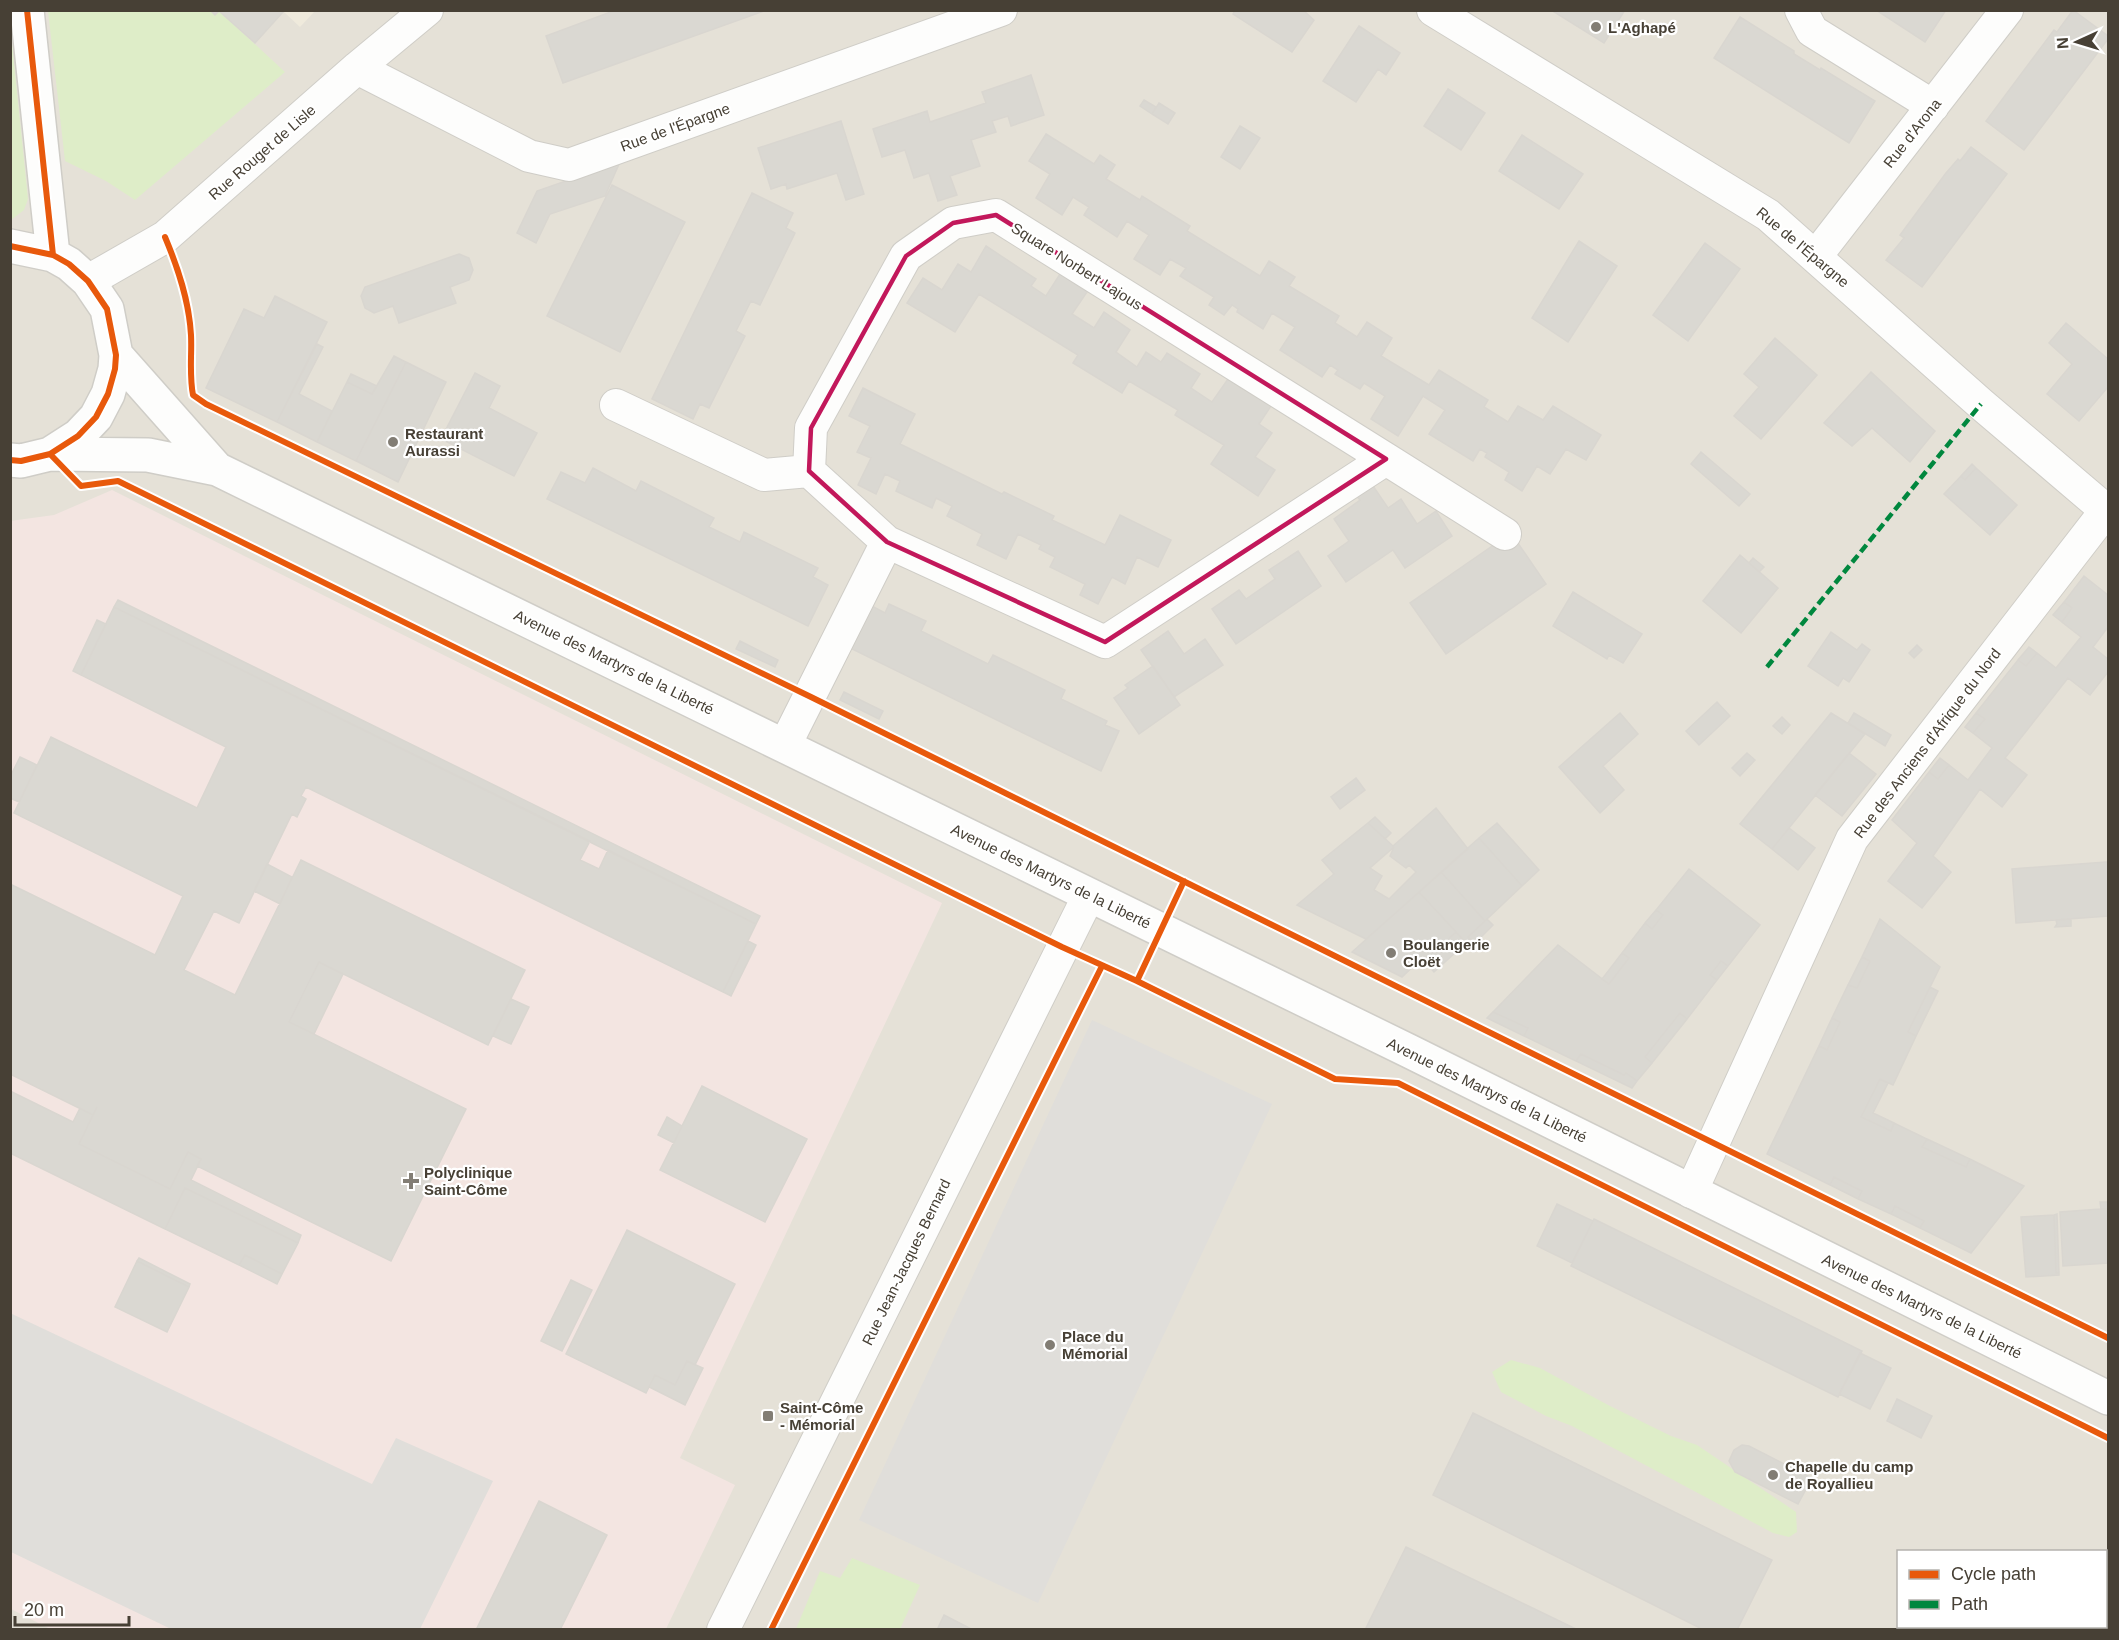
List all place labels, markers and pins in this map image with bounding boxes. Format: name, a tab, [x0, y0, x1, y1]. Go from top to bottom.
place label: L'Aghapé	[1608, 19, 1676, 36]
marker: L'Aghapé	[1589, 20, 1603, 34]
place label: Restaurant Aurassi	[405, 425, 483, 459]
marker: Restaurant Aurassi	[386, 435, 400, 449]
place label: Boulangerie Cloët	[1403, 936, 1490, 970]
marker: Boulangerie Cloët	[1384, 946, 1398, 960]
place label: Polyclinique Saint-Côme	[424, 1164, 512, 1198]
marker: Polyclinique Saint-Côme	[402, 1172, 420, 1190]
place label: Place du Mémorial	[1062, 1328, 1128, 1362]
marker: Place du Mémorial	[1043, 1338, 1057, 1352]
place label: Saint-Côme - Mémorial	[780, 1399, 863, 1433]
marker: Saint-Côme - Mémorial	[761, 1409, 775, 1423]
place label: Chapelle du camp de Royallieu	[1785, 1458, 1913, 1492]
marker: Chapelle du camp de Royallieu	[1766, 1468, 1780, 1482]

